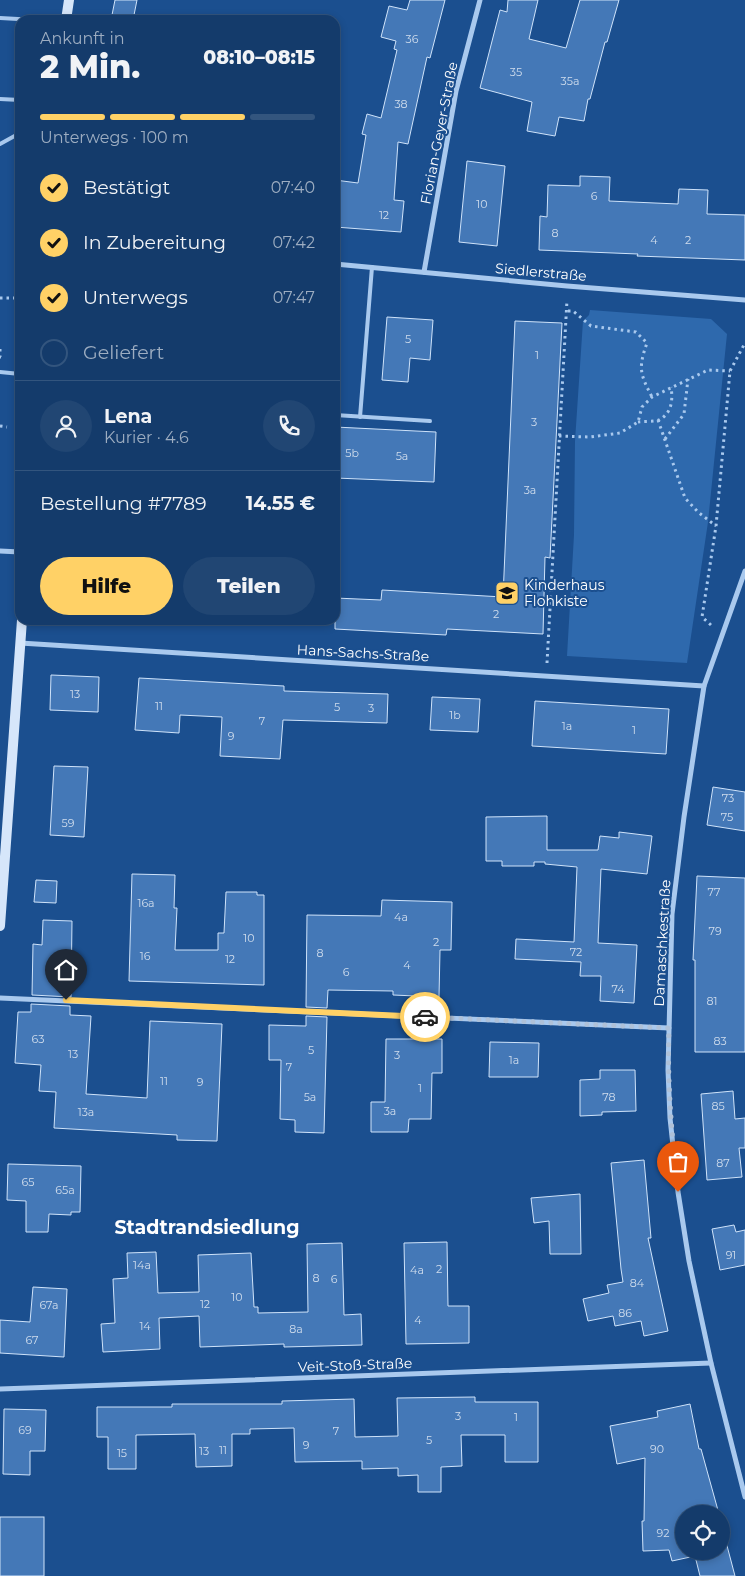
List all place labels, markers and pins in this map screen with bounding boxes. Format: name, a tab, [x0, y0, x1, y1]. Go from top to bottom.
place label: Kinderhaus Flohkiste	[524, 576, 605, 610]
school or university icon: Kinderhaus Flohkiste	[494, 580, 520, 606]
pin	[45, 949, 87, 1000]
pin	[657, 1141, 699, 1192]

